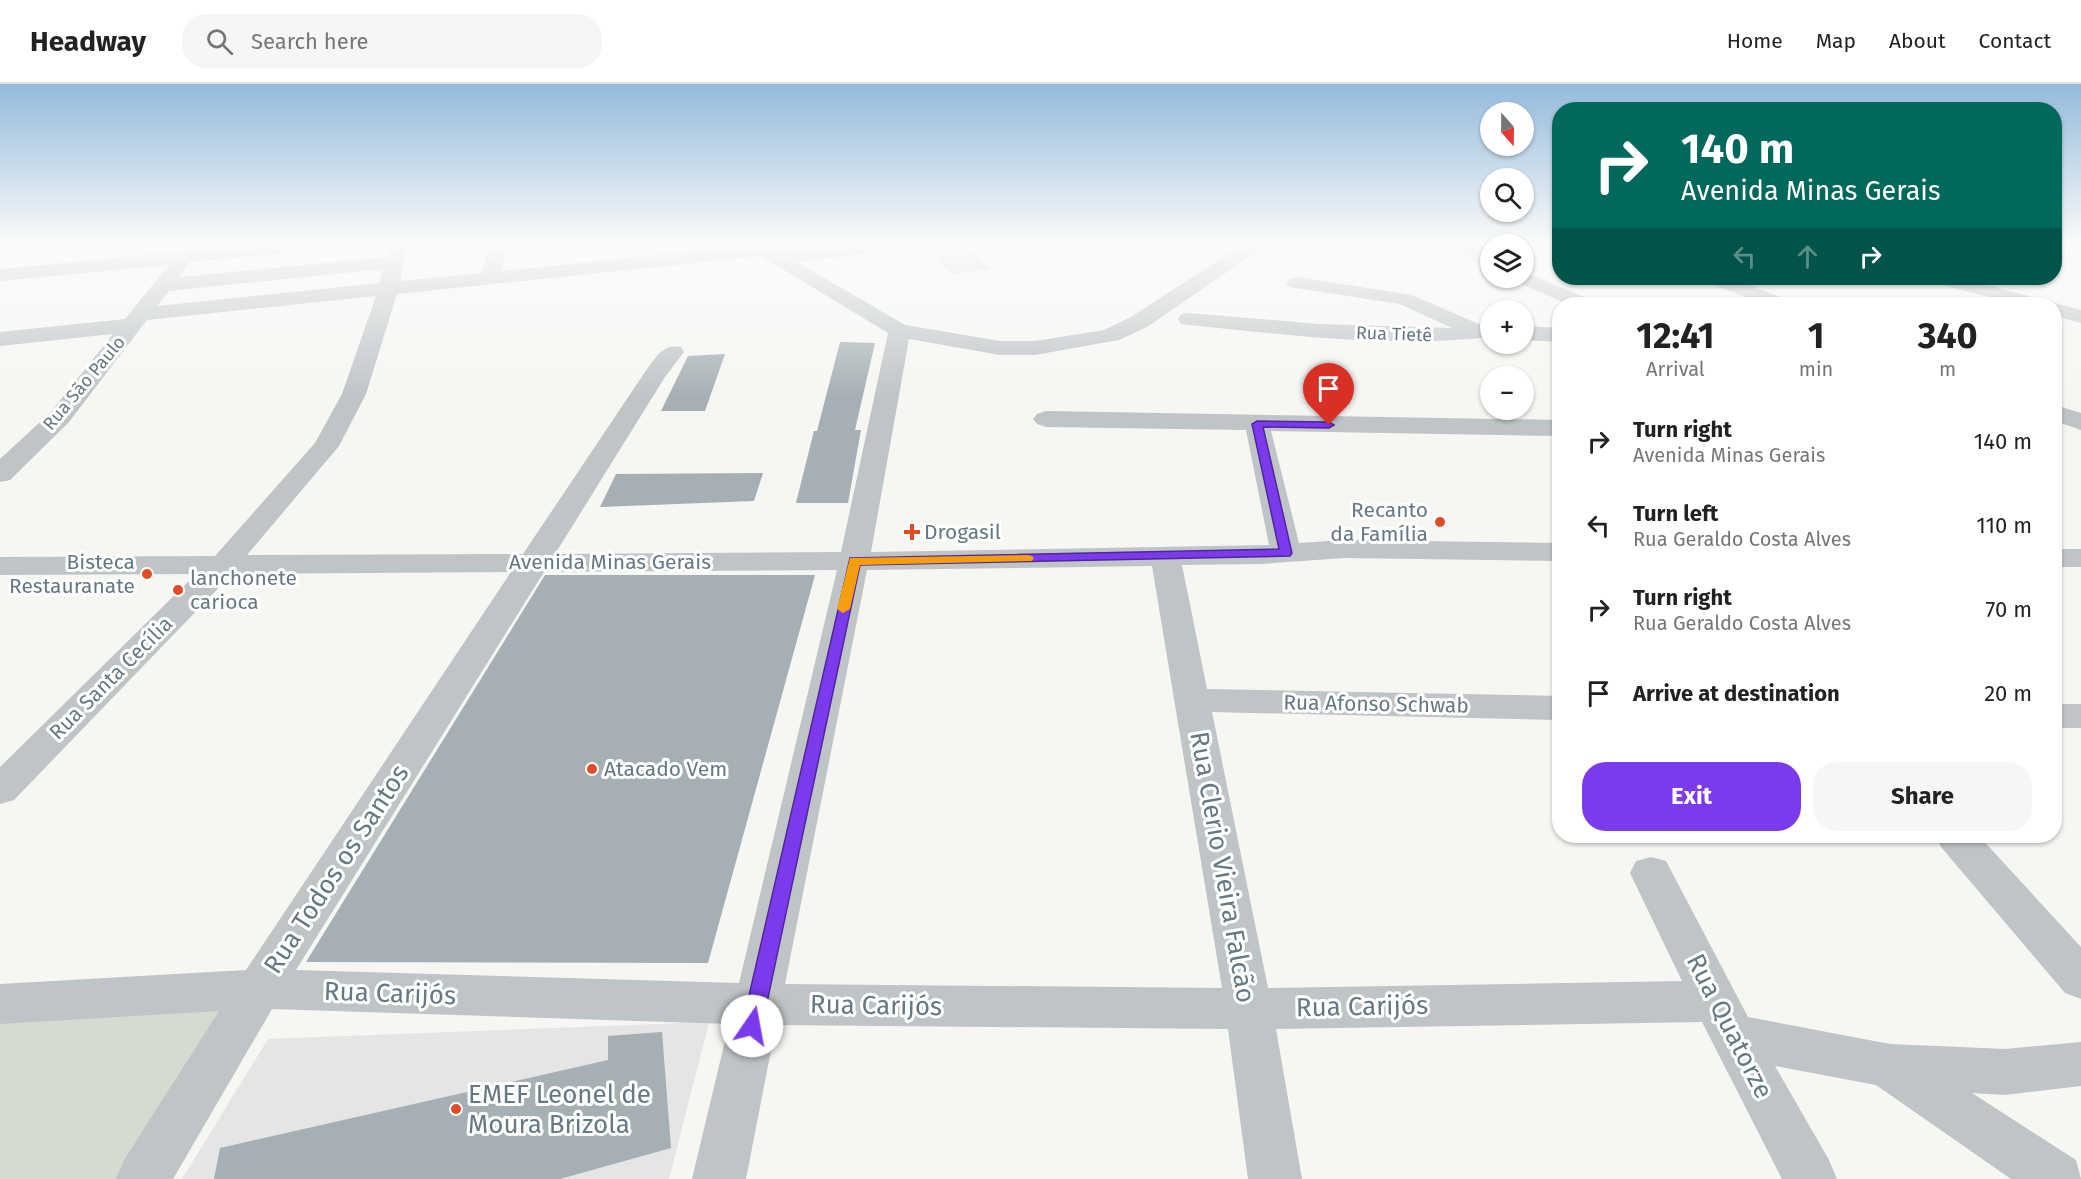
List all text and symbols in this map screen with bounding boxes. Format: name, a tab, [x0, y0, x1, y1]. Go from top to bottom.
search box	[182, 14, 602, 68]
text: Headway	[30, 25, 146, 58]
icon: search	[203, 25, 236, 58]
text: Search here	[251, 28, 369, 55]
text: Home	[1727, 28, 1783, 54]
text: Map	[1816, 28, 1856, 54]
text: About	[1889, 28, 1946, 54]
text: Contact	[1979, 28, 2051, 54]
north arrow	[1480, 102, 1534, 156]
map controls	[1480, 102, 1534, 420]
text: 140 m	[1681, 124, 1794, 174]
icon: right	[1582, 126, 1660, 204]
button: search	[1480, 168, 1534, 222]
text: Avenida Minas Gerais	[1681, 175, 1941, 207]
button: layers	[1480, 234, 1534, 288]
icon: left	[1728, 240, 1761, 273]
icon: ahead	[1791, 240, 1824, 273]
icon: right	[1854, 240, 1887, 273]
button: +	[1480, 300, 1534, 354]
text: 12:41	[1636, 314, 1715, 358]
text: 1	[1808, 314, 1824, 358]
text: 340	[1918, 314, 1978, 358]
street label: Rua Tietê	[1356, 322, 1432, 346]
street label: Rua São Paulo	[38, 331, 130, 435]
text: Arrival	[1646, 357, 1705, 381]
text: min	[1799, 357, 1833, 381]
text: m	[1939, 357, 1956, 381]
pin	[1303, 363, 1354, 425]
button: −	[1480, 366, 1534, 420]
icon: arrive	[1312, 372, 1345, 405]
text: Turn right	[1633, 416, 1732, 443]
icon: right	[1582, 425, 1615, 458]
text: 140 m	[1974, 428, 2032, 455]
text: Avenida Minas Gerais	[1633, 443, 1825, 467]
place label: Recanto da Família	[1330, 497, 1428, 547]
text: Turn left	[1633, 500, 1718, 527]
icon: left	[1582, 509, 1615, 542]
text: 110 m	[1976, 512, 2032, 539]
marker: Recanto da Família	[1433, 515, 1447, 529]
place label: Drogasil	[924, 519, 1001, 545]
marker: Drogasil	[905, 525, 919, 539]
text: Rua Geraldo Costa Alves	[1633, 527, 1851, 551]
place label: Bisteca Restauranate	[9, 549, 135, 599]
street label: Avenida Minas Gerais	[509, 549, 711, 575]
place label: lanchonete carioca	[190, 565, 297, 615]
marker: Bisteca Restauranate	[140, 567, 154, 581]
marker: lanchonete carioca	[171, 583, 185, 597]
text: Turn right	[1633, 584, 1732, 611]
icon: right	[1582, 593, 1615, 626]
text: 70 m	[1986, 596, 2032, 623]
street label: Rua Santa Cecília	[44, 611, 178, 745]
text: Rua Geraldo Costa Alves	[1633, 611, 1851, 635]
icon: arrive	[1582, 677, 1615, 710]
text: Arrive at destination	[1633, 680, 1840, 707]
text: 20 m	[1984, 680, 2032, 707]
street label: Rua Afonso Schwab	[1283, 689, 1469, 719]
street label: Rua Clerio Vieira Falcão	[1183, 729, 1262, 1005]
place label: Atacado Vem	[604, 756, 727, 782]
street label: Rua Todos os Santos	[257, 759, 416, 980]
marker: Atacado Vem	[585, 762, 599, 776]
button: Exit	[1582, 762, 1801, 831]
button: Share	[1813, 762, 2032, 831]
street label: Rua Quatorze	[1680, 949, 1779, 1104]
street label: Rua Carijós	[323, 976, 457, 1011]
street label: Rua Carijós	[810, 989, 942, 1022]
street label: Rua Carijós	[1296, 990, 1428, 1023]
position arrow	[720, 994, 784, 1058]
place label: EMEF Leonel de Moura Brizola	[468, 1079, 651, 1140]
marker: EMEF Leonel de Moura Brizola	[449, 1102, 463, 1116]

